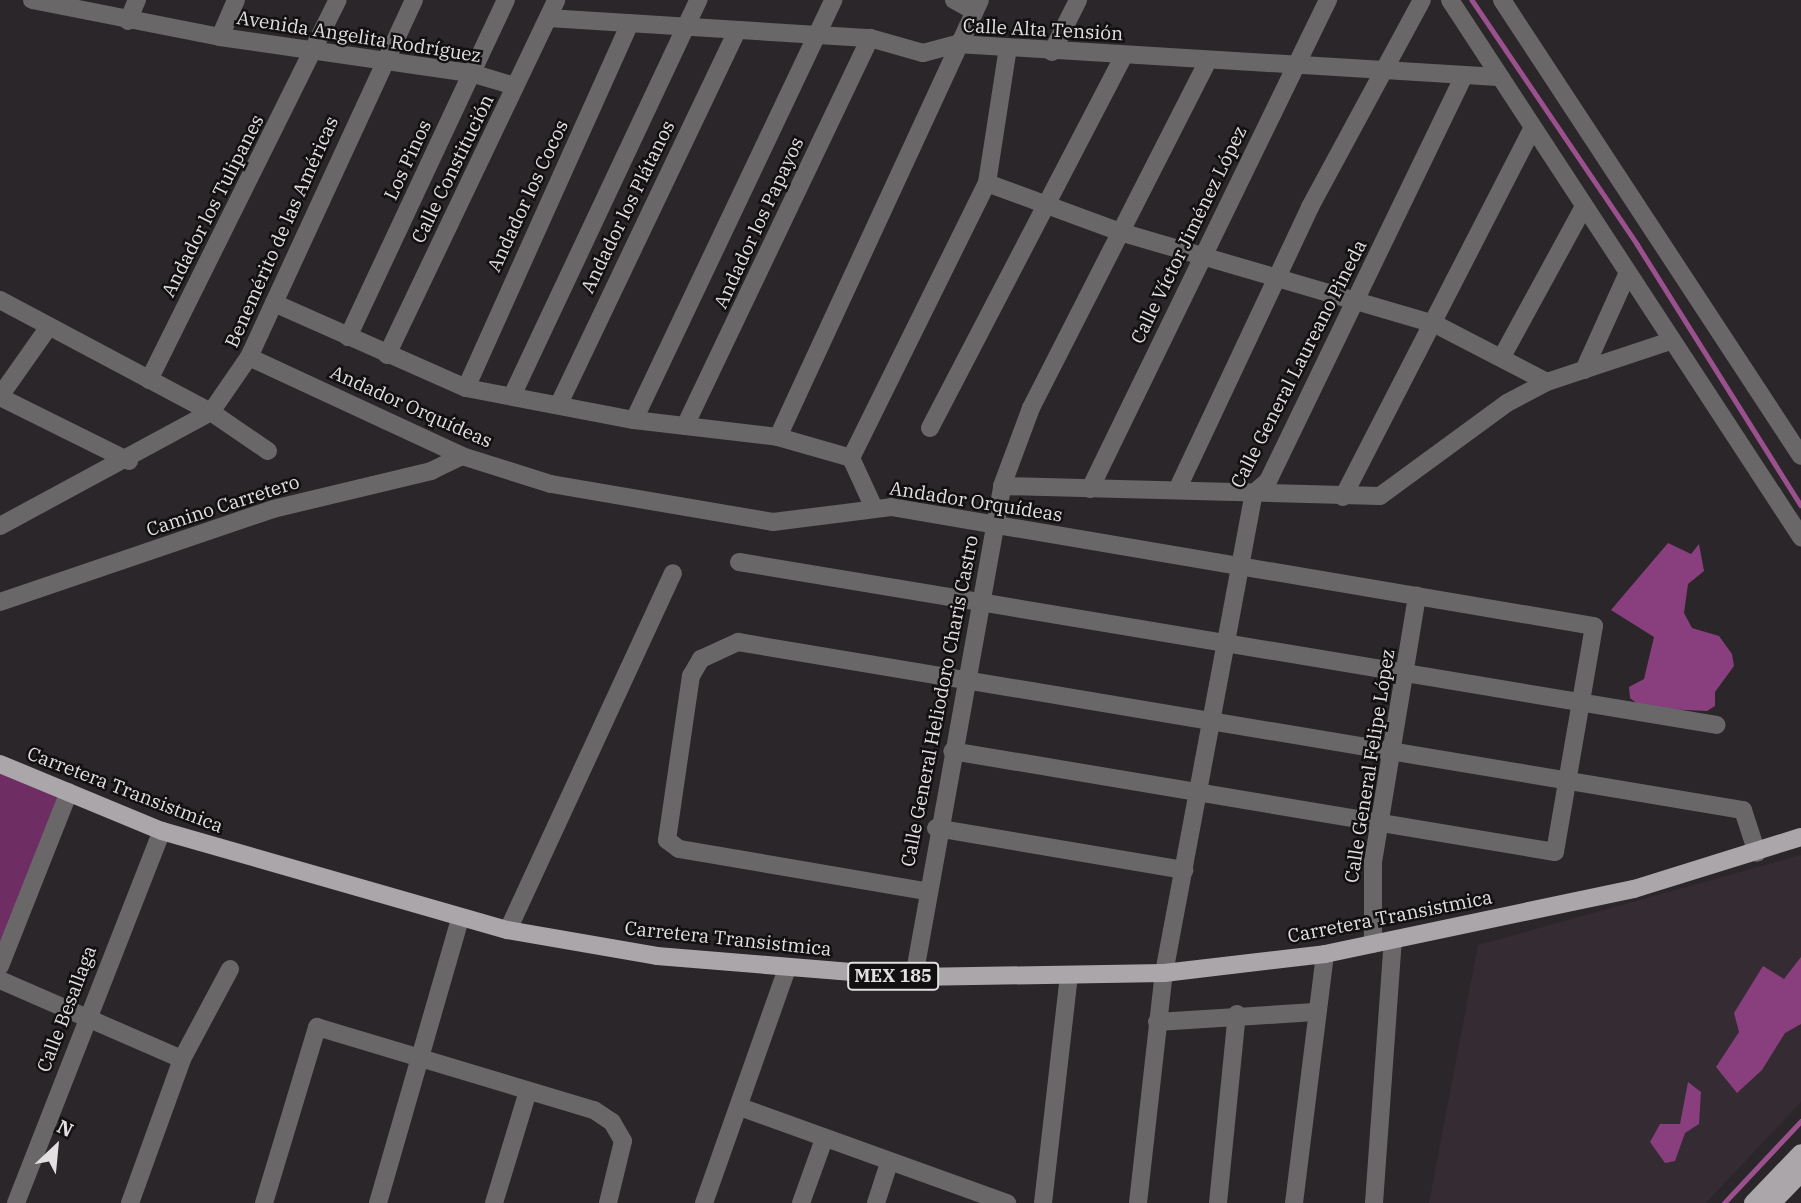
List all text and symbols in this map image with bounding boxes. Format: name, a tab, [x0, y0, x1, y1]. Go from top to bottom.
street label: Avenida Angelita Rodríguez	[235, 6, 483, 68]
street label: Calle Alta Tensión	[962, 14, 1124, 46]
street label: Calle Constitución	[407, 91, 499, 247]
street label: Andador los Tulipanes	[157, 111, 269, 301]
street label: Benemérito de las Américas	[221, 113, 343, 351]
street label: Los Pinos	[380, 116, 436, 204]
street label: Andador los Cocos	[483, 116, 573, 276]
street label: Andador los Plátanos	[576, 117, 680, 297]
street label: Calle Víctor Jiménez López	[1126, 122, 1252, 348]
street label: Andador los Papayos	[709, 134, 809, 312]
street label: Calle General Laureano Pineda	[1226, 236, 1372, 492]
street label: Andador Orquídeas	[326, 361, 496, 453]
street label: Camino Carretero	[144, 471, 302, 541]
street label: Andador Orquídeas	[888, 477, 1064, 527]
street label: Calle General Heliodoro Charis Castro	[897, 533, 983, 869]
street label: Calle General Felipe López	[1340, 647, 1400, 885]
street label: Carretera Transistmica	[24, 742, 226, 838]
street label: Carretera Transistmica	[1286, 886, 1494, 948]
street label: Carretera Transistmica	[623, 917, 833, 961]
street label: Calle Besallaga	[32, 943, 102, 1075]
road number: MEX 185	[846, 961, 940, 990]
north arrow	[21, 1112, 91, 1182]
text: N	[53, 1114, 77, 1142]

